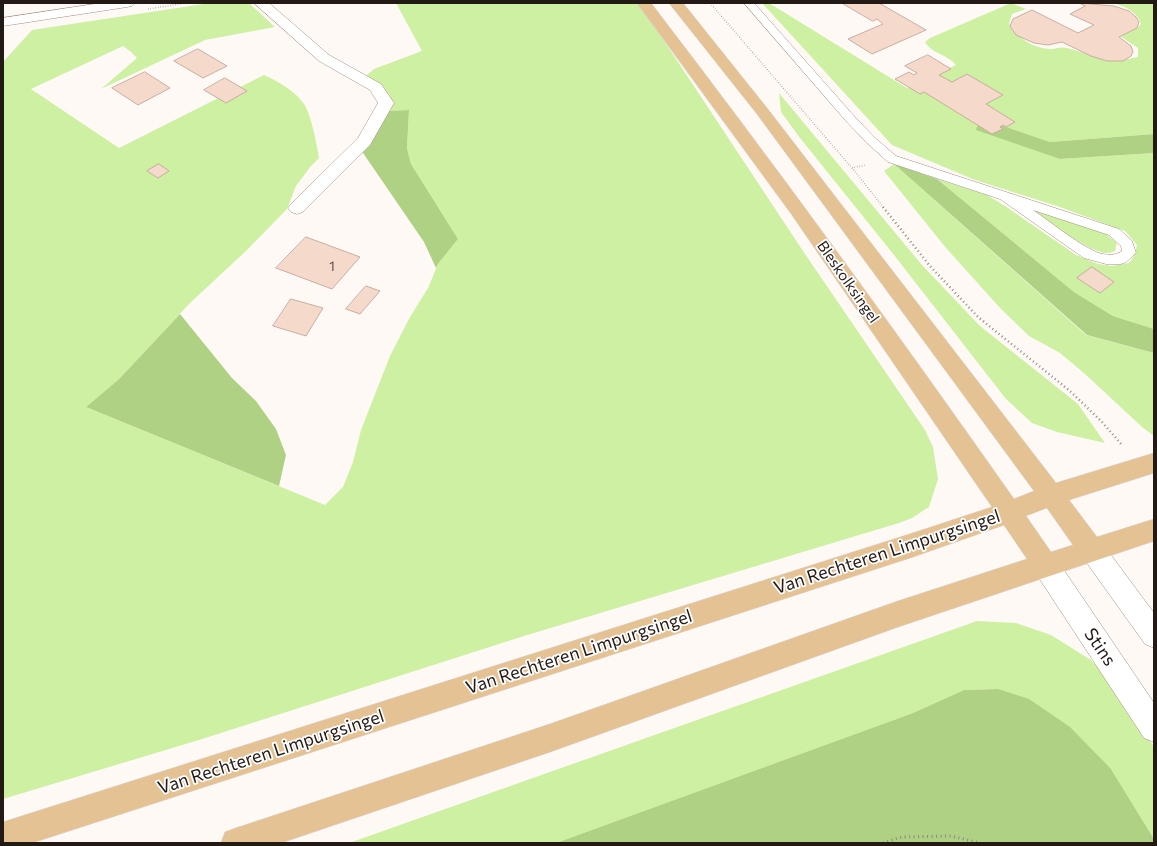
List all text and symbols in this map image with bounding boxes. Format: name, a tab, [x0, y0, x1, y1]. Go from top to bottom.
street label: Bleskolksingel	[813, 238, 883, 326]
house number: 1	[329, 259, 335, 275]
street label: Van Rechteren Limpurgsingel	[771, 505, 1003, 599]
street label: Van Rechteren Limpurgsingel	[463, 605, 695, 699]
street label: Stins	[1080, 624, 1120, 670]
street label: Van Rechteren Limpurgsingel	[155, 705, 387, 799]

